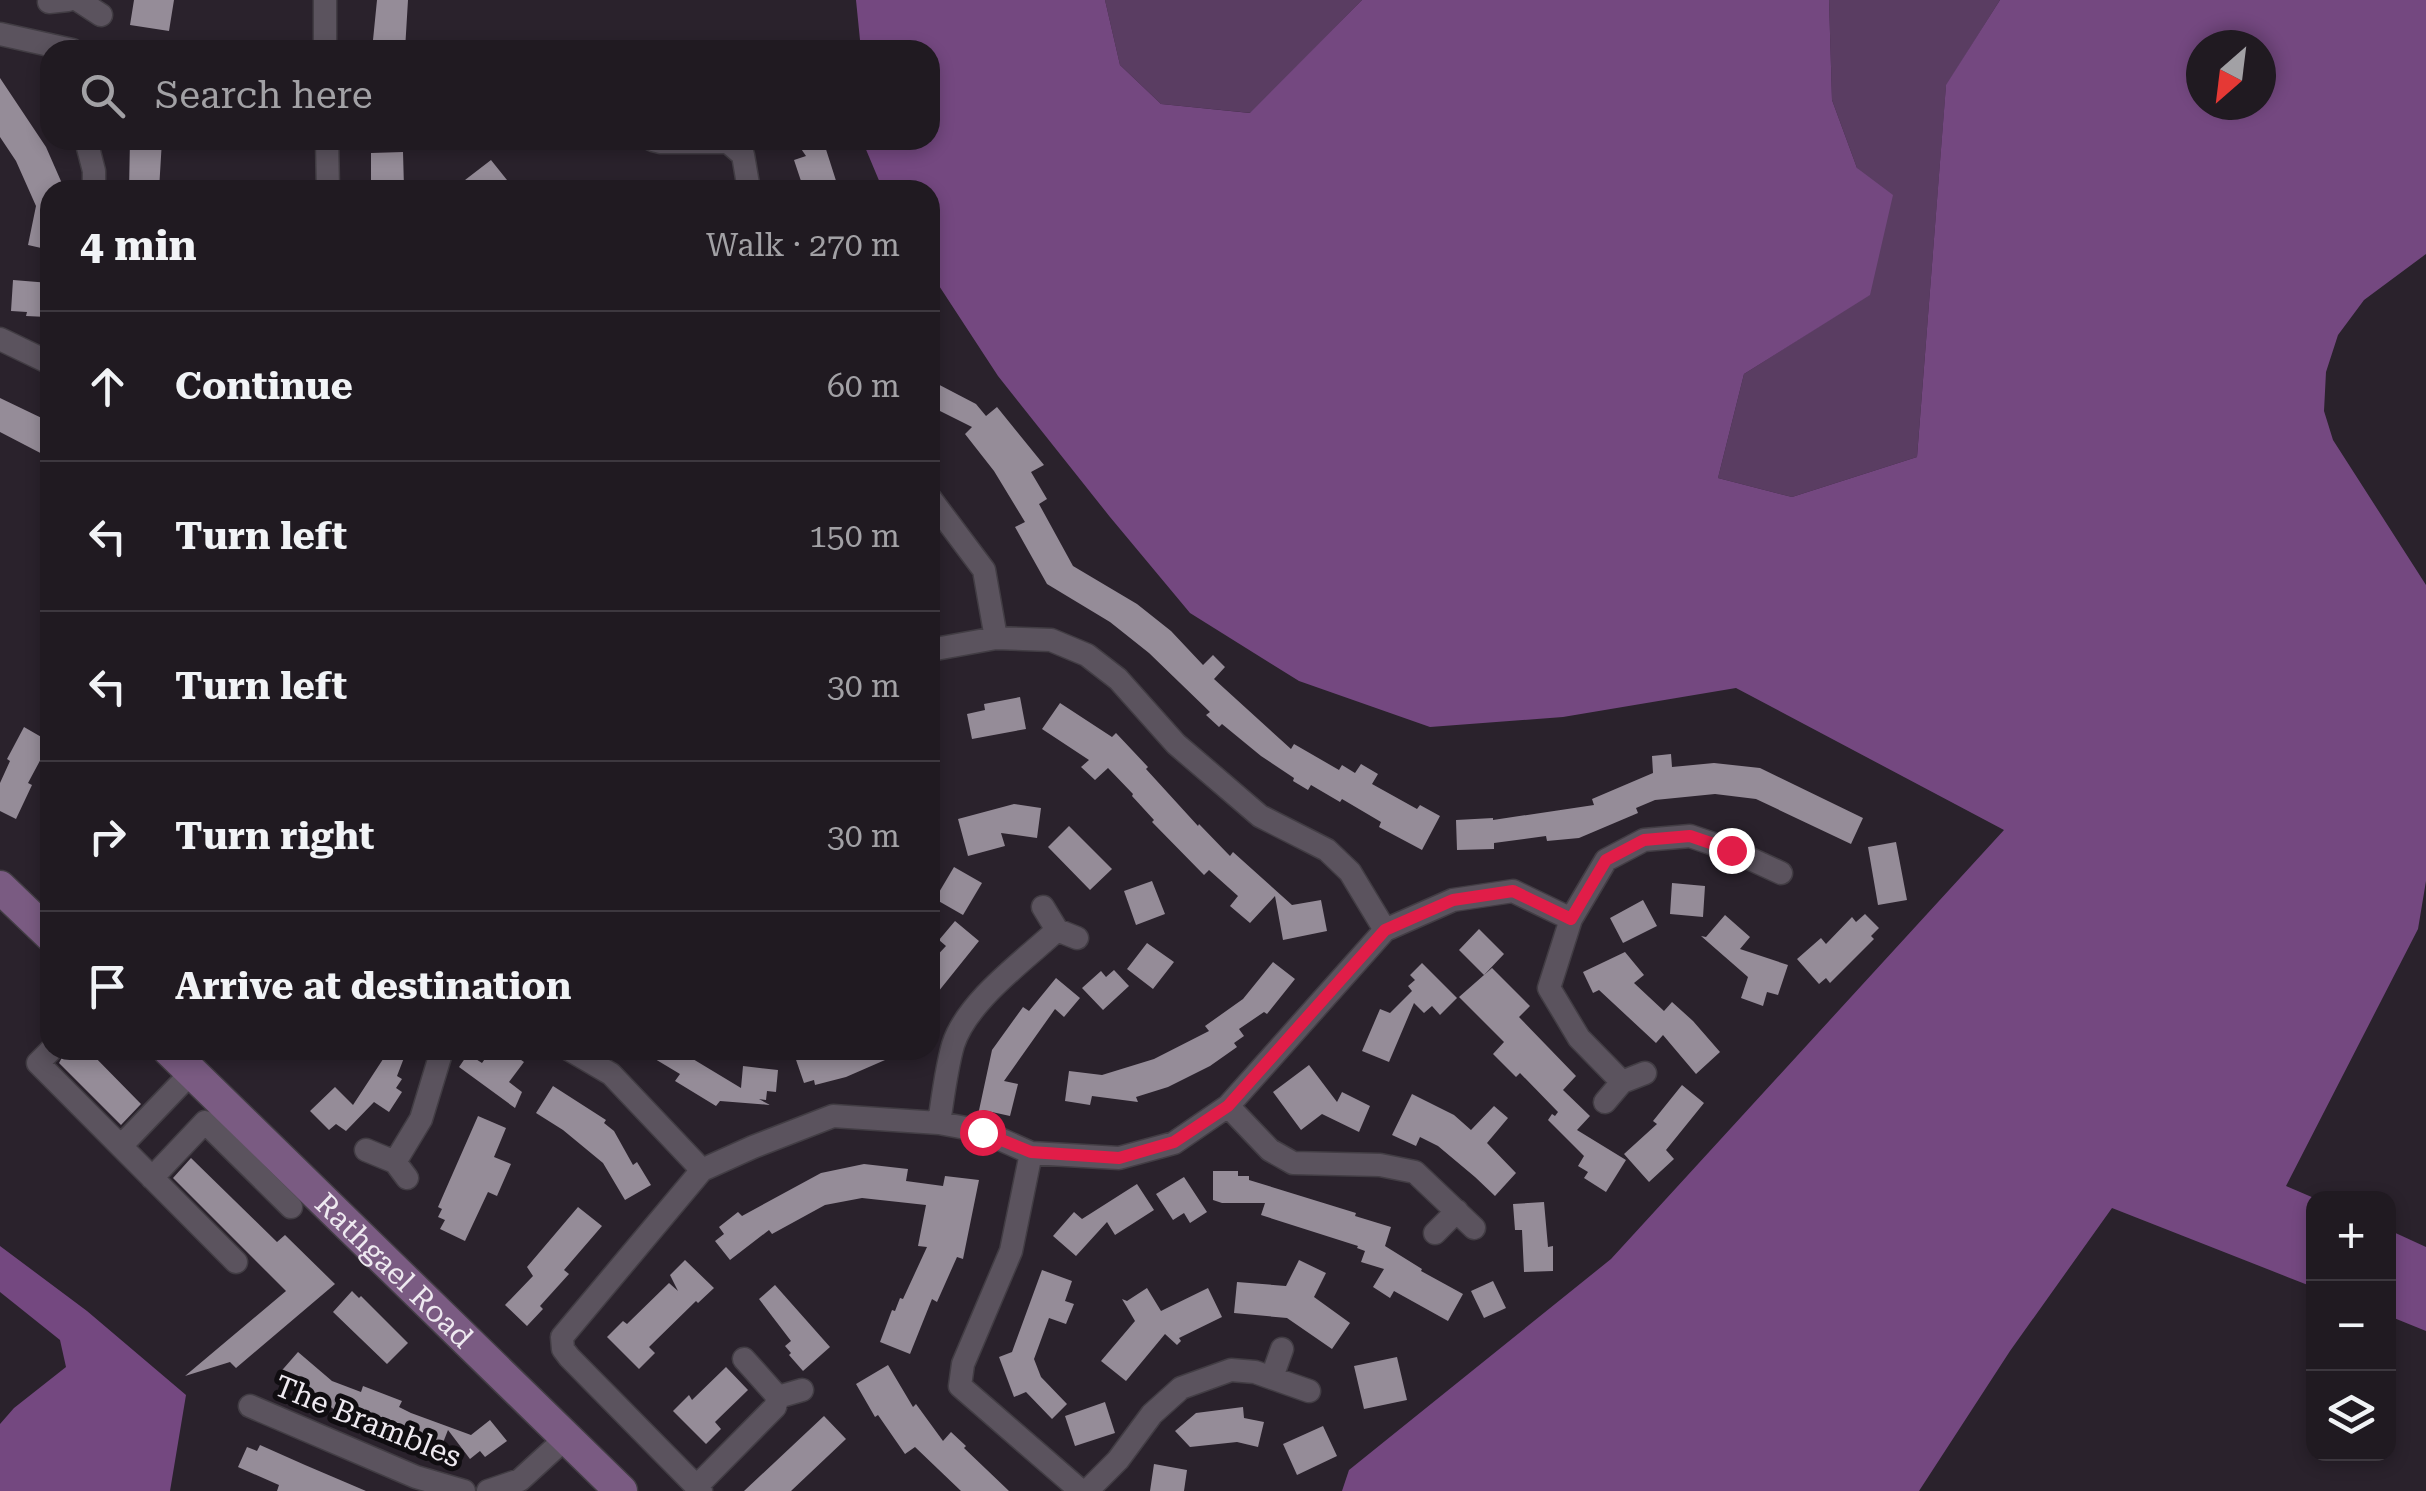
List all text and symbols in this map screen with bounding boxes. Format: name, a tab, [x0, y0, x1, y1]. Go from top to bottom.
north arrow	[2186, 30, 2276, 120]
search box	[40, 40, 940, 150]
icon: search	[75, 68, 130, 123]
text: Search here	[155, 73, 373, 117]
text: 4 min	[80, 221, 197, 270]
text: Walk · 270 m	[706, 226, 900, 264]
icon: ahead	[80, 359, 135, 414]
text: Continue	[175, 364, 353, 408]
text: 60 m	[827, 367, 900, 405]
icon: left	[80, 509, 135, 564]
text: Turn left	[175, 514, 347, 558]
text: 150 m	[809, 517, 900, 555]
icon: left	[80, 659, 135, 714]
text: Turn left	[175, 664, 347, 708]
text: 30 m	[827, 667, 900, 705]
icon: right	[80, 809, 135, 864]
text: Turn right	[175, 814, 374, 858]
text: 30 m	[827, 817, 900, 855]
route end	[1709, 828, 1755, 874]
icon: arrive	[80, 959, 135, 1014]
text: Arrive at destination	[175, 964, 571, 1008]
route start	[960, 1110, 1006, 1156]
street label: Rathgael Road	[308, 1185, 481, 1355]
map controls	[2306, 1191, 2396, 1461]
button: +	[2306, 1191, 2396, 1281]
button: −	[2306, 1281, 2396, 1371]
street label: The Brambles	[270, 1368, 466, 1474]
button: layers	[2306, 1371, 2396, 1461]

